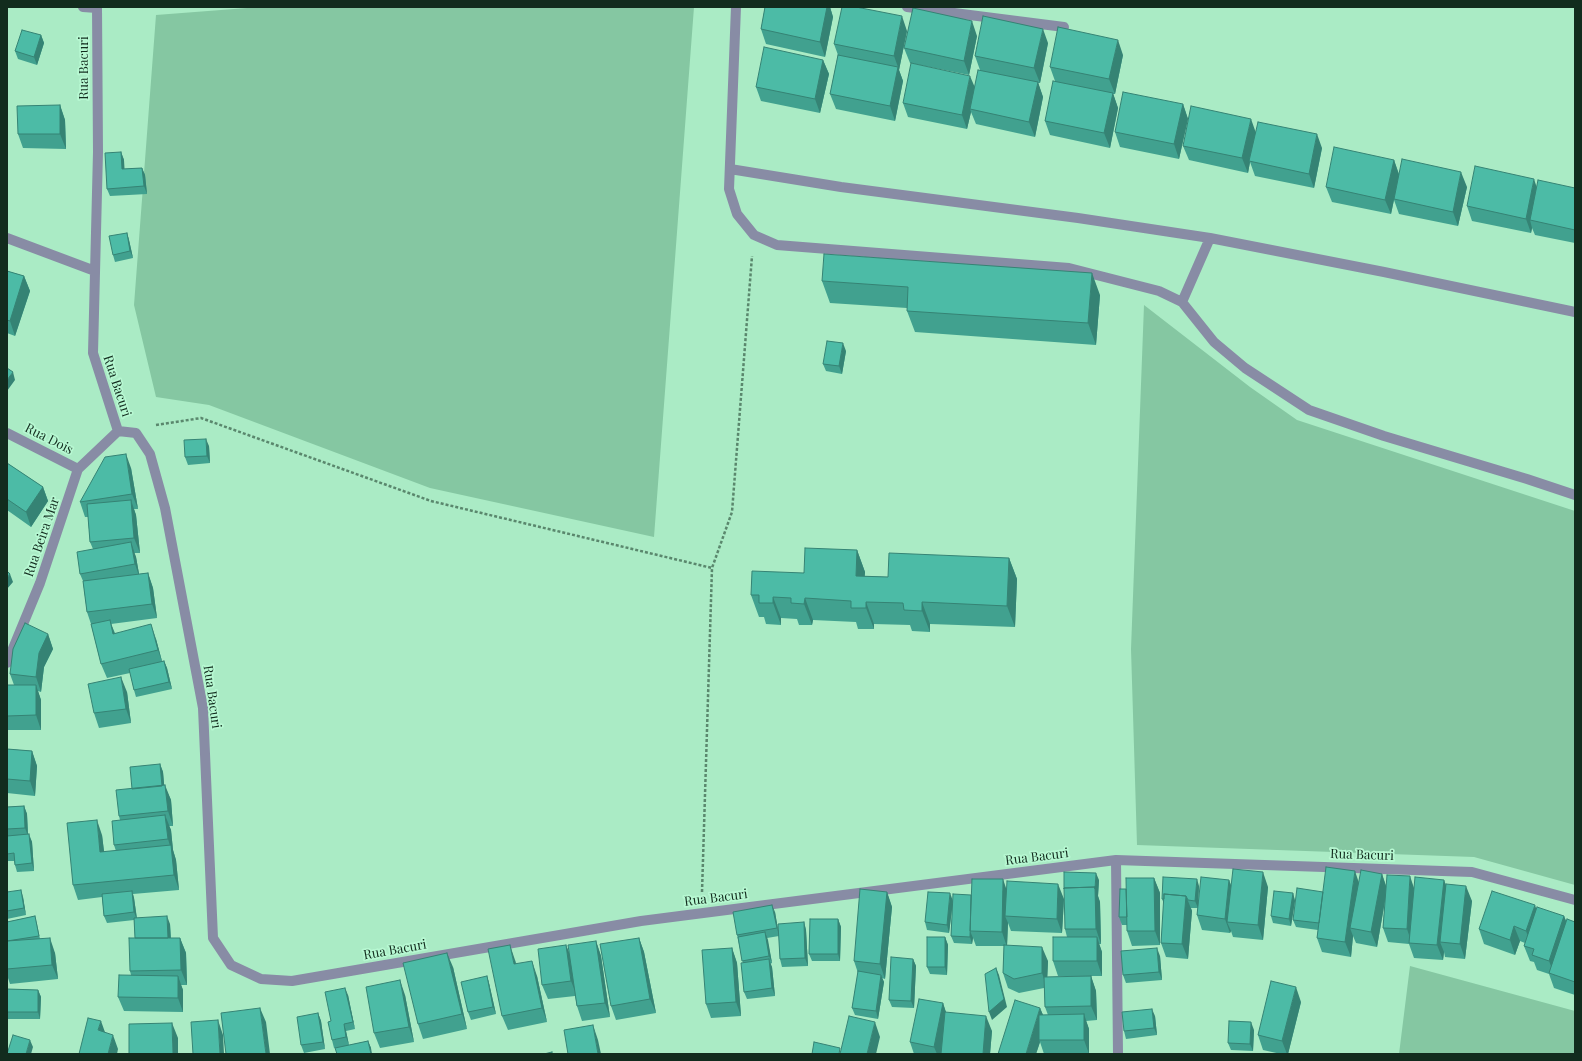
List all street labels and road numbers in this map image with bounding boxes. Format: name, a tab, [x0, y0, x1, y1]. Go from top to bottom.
street label: Rua Bacuri	[76, 36, 92, 100]
street label: Rua Bacuri	[100, 353, 134, 419]
street label: Rua Dois	[22, 420, 76, 458]
street label: Rua Beira Mar	[21, 495, 63, 579]
street label: Rua Bacuri	[200, 664, 224, 730]
street label: Rua Bacuri	[1004, 845, 1070, 869]
street label: Rua Bacuri	[1330, 846, 1394, 864]
street label: Rua Bacuri	[683, 886, 749, 910]
street label: Rua Bacuri	[362, 937, 428, 963]

